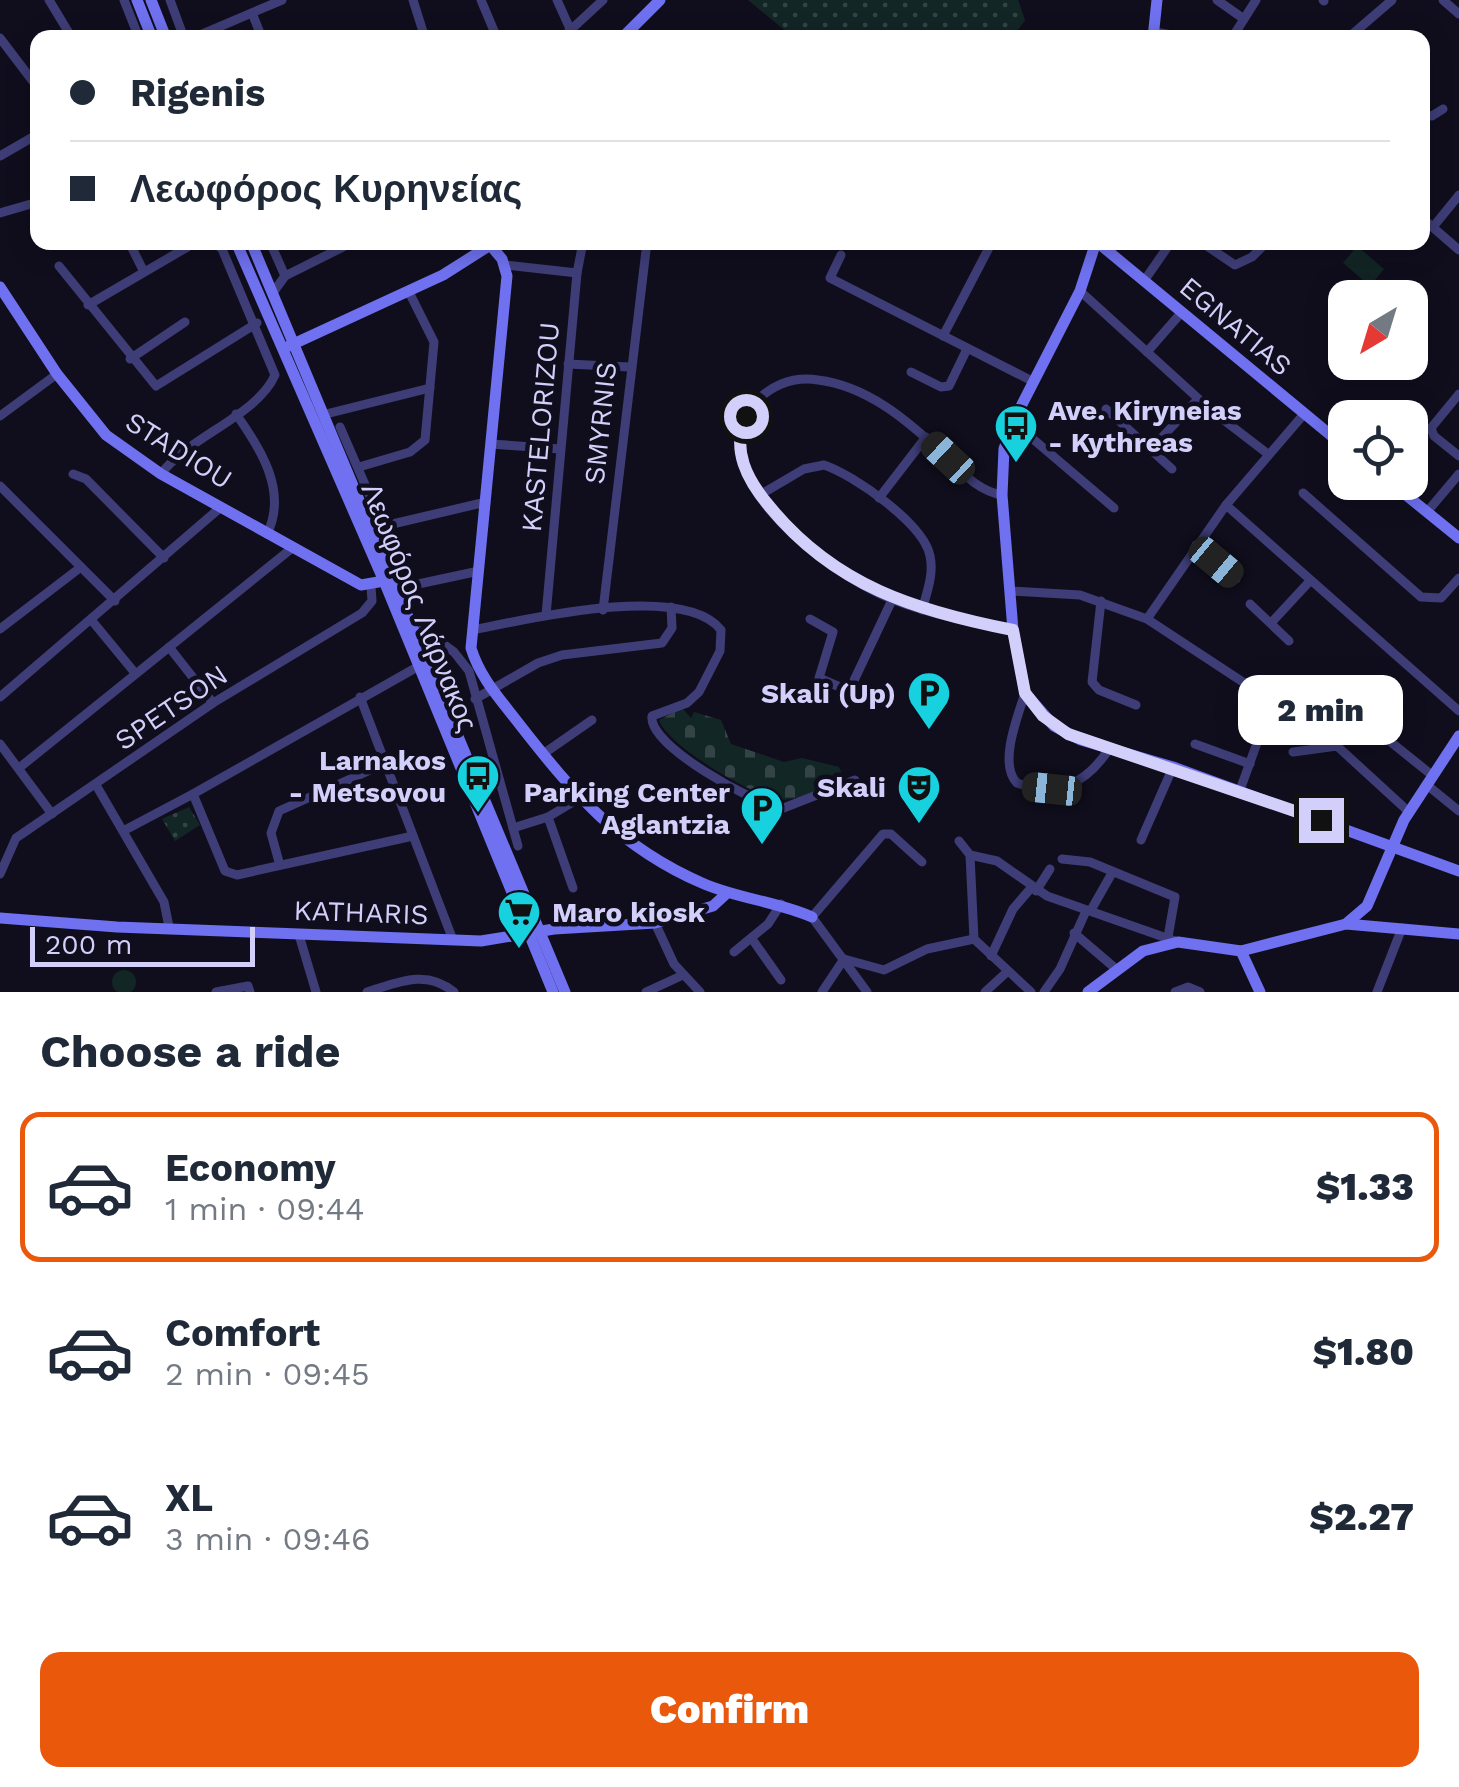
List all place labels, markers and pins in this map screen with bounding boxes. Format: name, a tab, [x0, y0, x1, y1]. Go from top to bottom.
place label: Ave. Kiryneias - Kythreas	[1048, 394, 1242, 459]
bus stop icon: Ave. Kiryneias - Kythreas	[993, 403, 1039, 464]
parking icon: Skali (Up)	[906, 670, 952, 731]
place label: Skali (Up)	[761, 677, 896, 710]
place label: Larnakos - Metsovou	[289, 744, 446, 809]
bus stop icon: Larnakos - Metsovou	[455, 753, 501, 814]
theatre icon: Skali	[896, 764, 942, 825]
place label: Skali	[817, 771, 886, 804]
place label: Parking Center Aglantzia	[523, 776, 731, 841]
parking icon: Parking Center Aglantzia	[739, 785, 785, 846]
supermarket icon: Maro kiosk	[496, 889, 542, 950]
place label: Maro kiosk	[552, 896, 706, 929]

